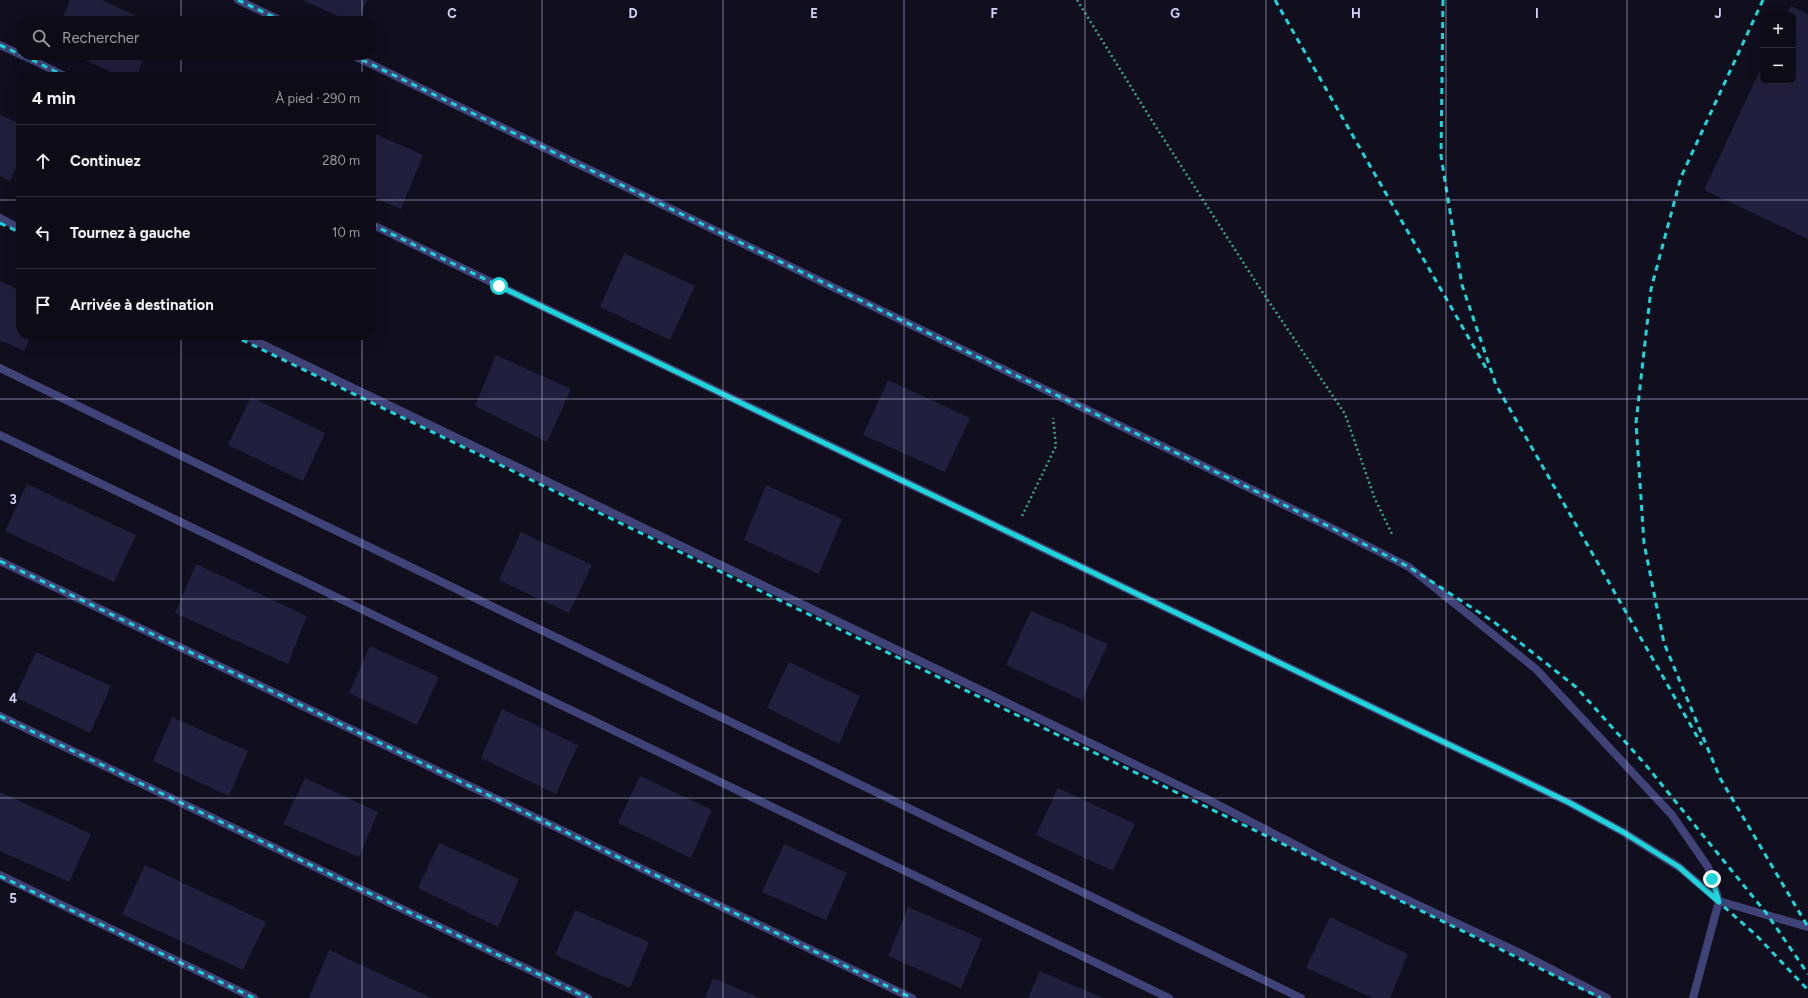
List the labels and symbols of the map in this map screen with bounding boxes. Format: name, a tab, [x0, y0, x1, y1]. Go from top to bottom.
text: C	[447, 6, 457, 21]
text: D	[628, 6, 638, 21]
text: E	[810, 6, 818, 21]
text: F	[990, 6, 998, 21]
text: G	[1170, 6, 1180, 21]
text: H	[1351, 6, 1361, 21]
text: I	[1535, 6, 1539, 21]
text: J	[1714, 6, 1722, 21]
route start	[490, 277, 508, 295]
text: 3	[9, 492, 17, 507]
text: 4	[9, 691, 17, 706]
route end	[1703, 870, 1721, 888]
text: 5	[9, 891, 17, 906]

